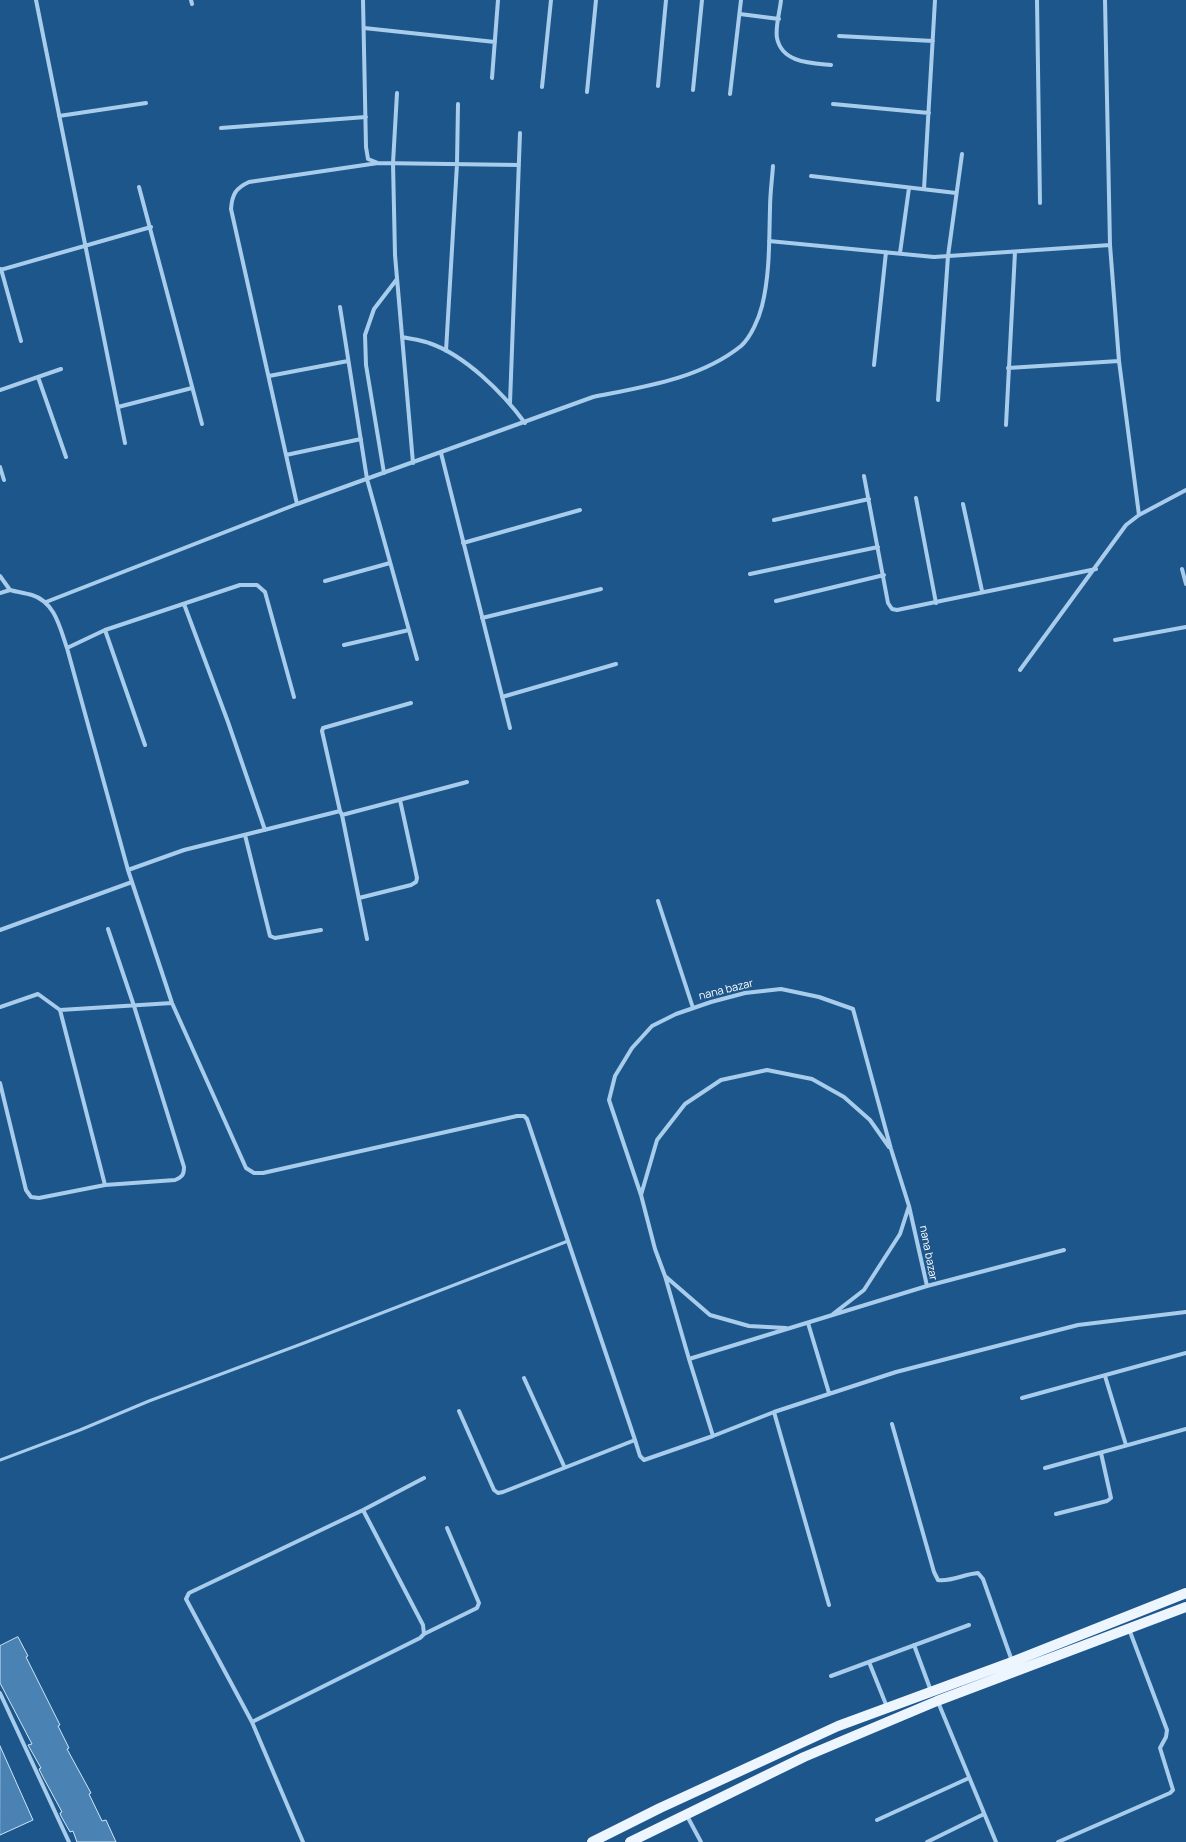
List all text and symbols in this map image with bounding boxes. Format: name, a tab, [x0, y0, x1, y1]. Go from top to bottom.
street label: nana bazar	[697, 977, 755, 1003]
street label: nana bazar	[916, 1224, 940, 1282]

